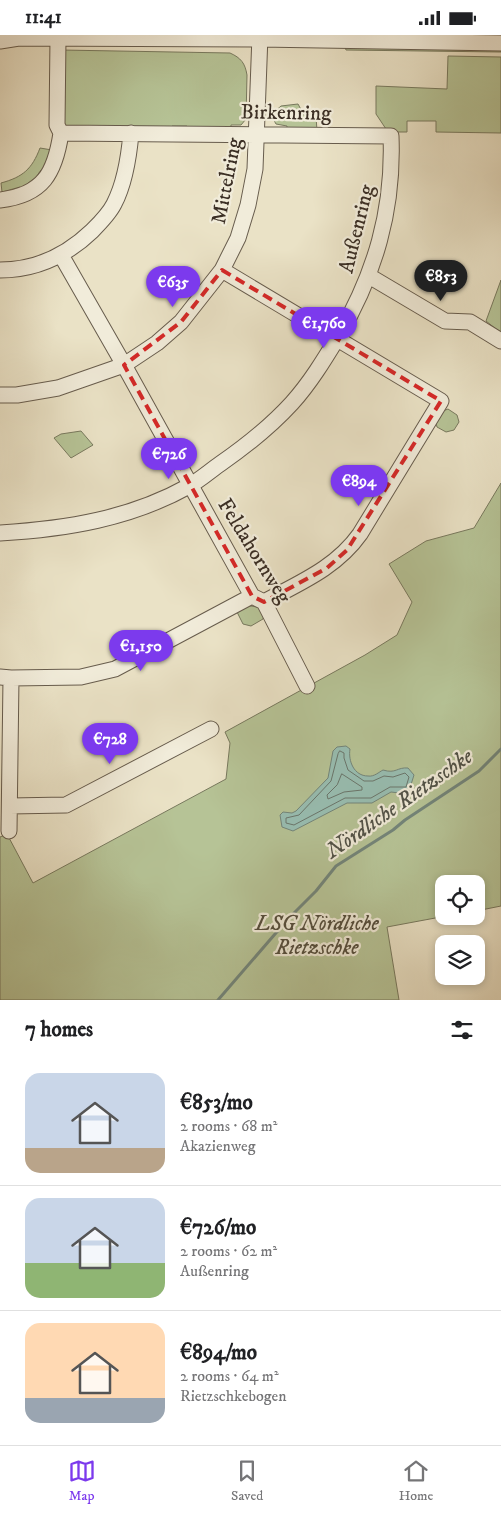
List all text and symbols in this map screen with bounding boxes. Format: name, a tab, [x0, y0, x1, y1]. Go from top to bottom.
text: 11:41	[25, 6, 62, 29]
street label: Birkenring	[240, 99, 332, 127]
street label: Mittelring	[206, 135, 248, 226]
street label: Außenring	[333, 181, 381, 276]
pin: €853	[411, 259, 471, 302]
pin: €635	[143, 265, 203, 308]
text: €853	[425, 266, 457, 286]
text: €635	[157, 272, 189, 292]
pin: €1,760	[283, 307, 365, 349]
text: €1,760	[302, 313, 346, 333]
pin: €726	[139, 437, 199, 480]
text: €726	[152, 444, 186, 464]
pin: €894	[329, 465, 389, 507]
text: €894	[342, 471, 376, 491]
street label: Feldahornweg	[211, 494, 297, 609]
pin: €1,150	[100, 629, 182, 672]
text: €1,150	[120, 636, 162, 656]
pin: €728	[80, 723, 140, 765]
text: €728	[93, 729, 127, 749]
water label: Nördliche Rietzschke	[319, 743, 478, 866]
map controls	[435, 875, 485, 985]
button: locate	[435, 875, 485, 925]
park label: LSG Nördliche Rietzschke	[254, 911, 380, 961]
button: layers	[435, 935, 485, 985]
icon: filters	[448, 1016, 476, 1044]
text: 7 homes	[25, 1017, 93, 1043]
text: €853/mo	[180, 1090, 253, 1116]
icon: home	[65, 1093, 125, 1153]
text: 2 rooms · 68 m²	[180, 1116, 277, 1136]
text: Akazienweg	[180, 1136, 256, 1156]
text: €726/mo	[180, 1215, 256, 1241]
icon: home	[65, 1218, 125, 1278]
text: 2 rooms · 62 m²	[180, 1241, 277, 1261]
text: Außenring	[180, 1261, 249, 1281]
text: €894/mo	[180, 1340, 257, 1366]
icon: home	[65, 1343, 125, 1403]
text: 2 rooms · 64 m²	[180, 1366, 279, 1386]
text: Rietzschkebogen	[180, 1386, 287, 1406]
tab: Map	[68, 1457, 96, 1505]
tab: Saved	[231, 1457, 263, 1505]
tab: Home	[399, 1457, 433, 1505]

